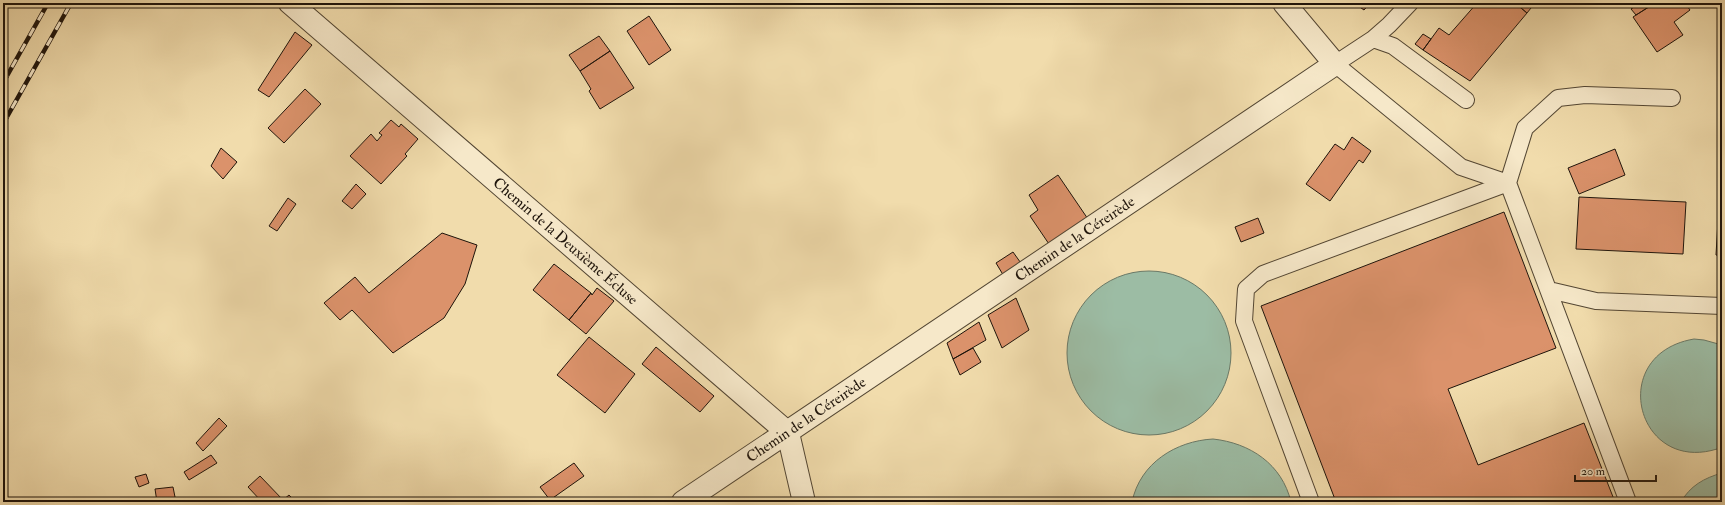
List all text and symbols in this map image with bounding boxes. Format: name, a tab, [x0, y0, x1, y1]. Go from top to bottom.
street label: Chemin de la Deuxième Écluse	[489, 173, 642, 309]
street label: Chemin de la Céreirède	[1011, 192, 1138, 286]
street label: Chemin de la Céreirède	[742, 372, 869, 466]
scale bar	[1575, 457, 1656, 483]
text: 20 m	[1581, 464, 1606, 479]

